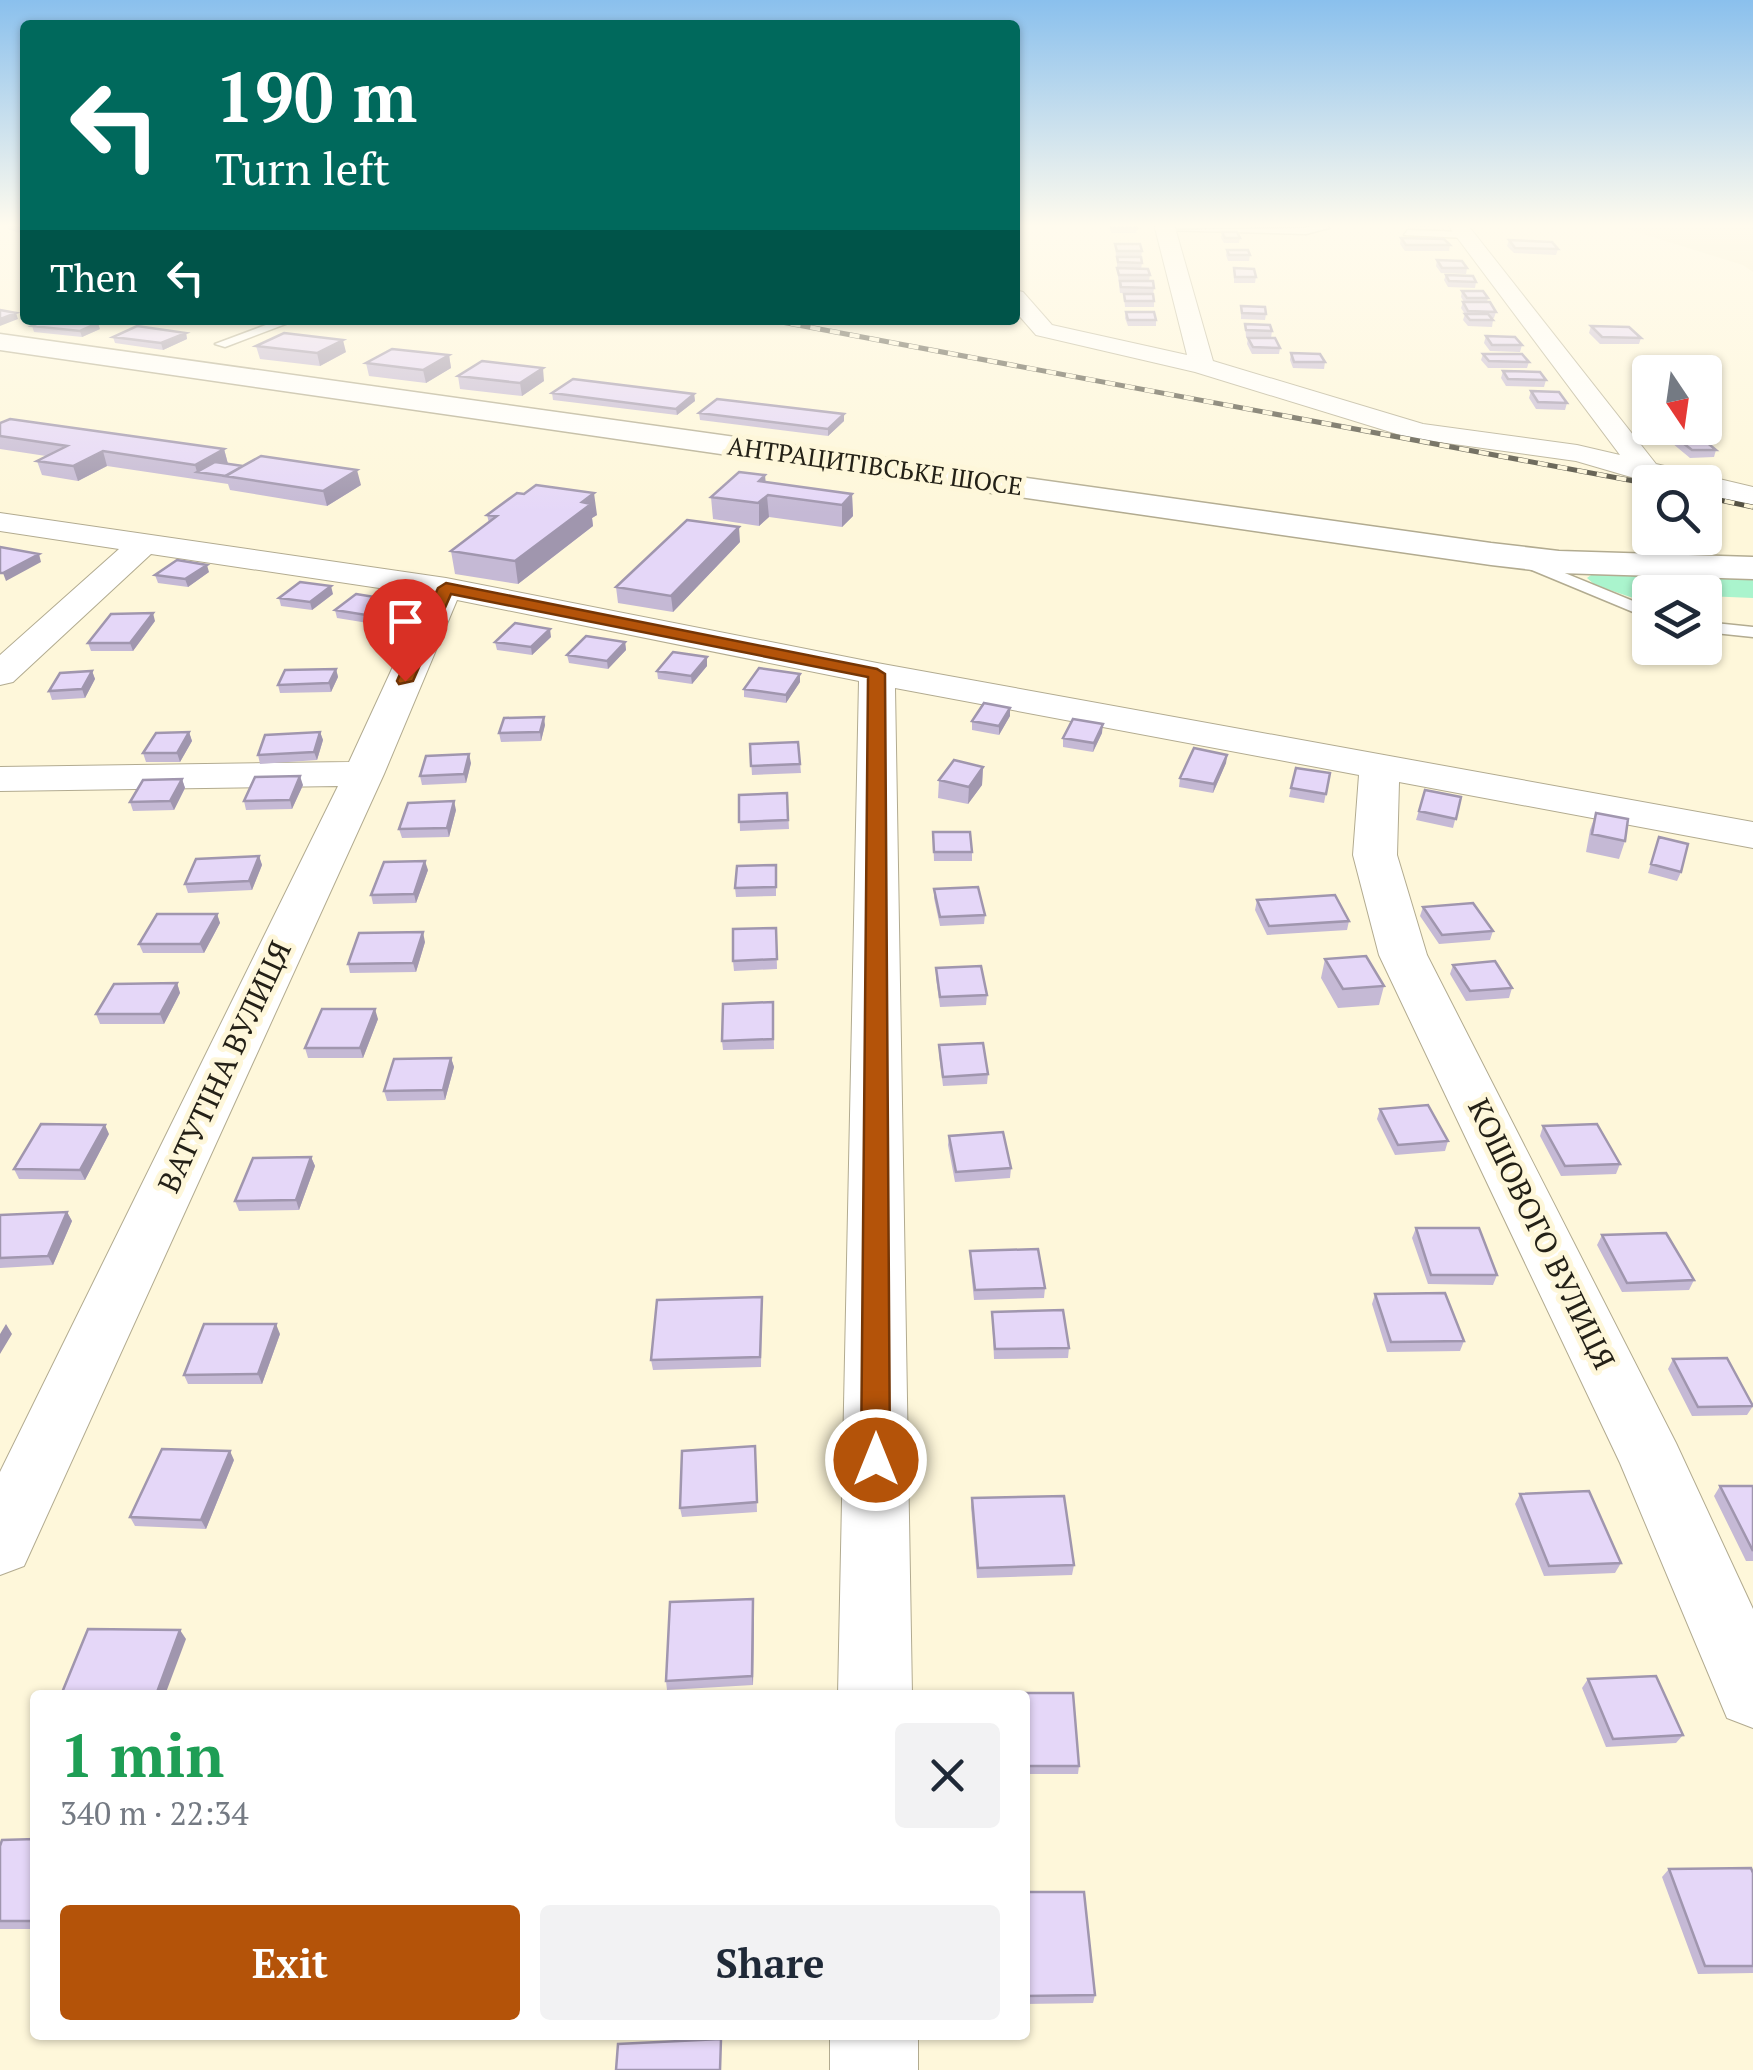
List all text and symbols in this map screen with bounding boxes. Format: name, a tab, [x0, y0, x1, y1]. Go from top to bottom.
text: 190 m	[215, 49, 417, 142]
icon: left	[50, 60, 180, 190]
text: Turn left	[215, 138, 390, 198]
icon: left	[158, 250, 213, 305]
text: Then	[50, 253, 138, 303]
north arrow	[1632, 355, 1722, 445]
map controls	[1632, 355, 1722, 665]
street label: АНТРАЦИТІВСЬКЕ ШОСЕ	[725, 428, 1025, 503]
button: search	[1632, 465, 1722, 555]
button: layers	[1632, 575, 1722, 665]
pin	[363, 579, 448, 682]
icon: arrive	[378, 594, 433, 649]
street label: ВАТУТІНА ВУЛИЦЯ	[148, 934, 300, 1199]
street label: КОШОВОГО ВУЛИЦЯ	[1459, 1092, 1625, 1375]
position arrow	[824, 1408, 928, 1512]
text: 1 min	[60, 1715, 224, 1794]
button: close	[895, 1723, 1000, 1828]
text: 340 m · 22:34	[60, 1792, 248, 1834]
button: Exit	[60, 1905, 520, 2020]
button: Share	[540, 1905, 1000, 2020]

